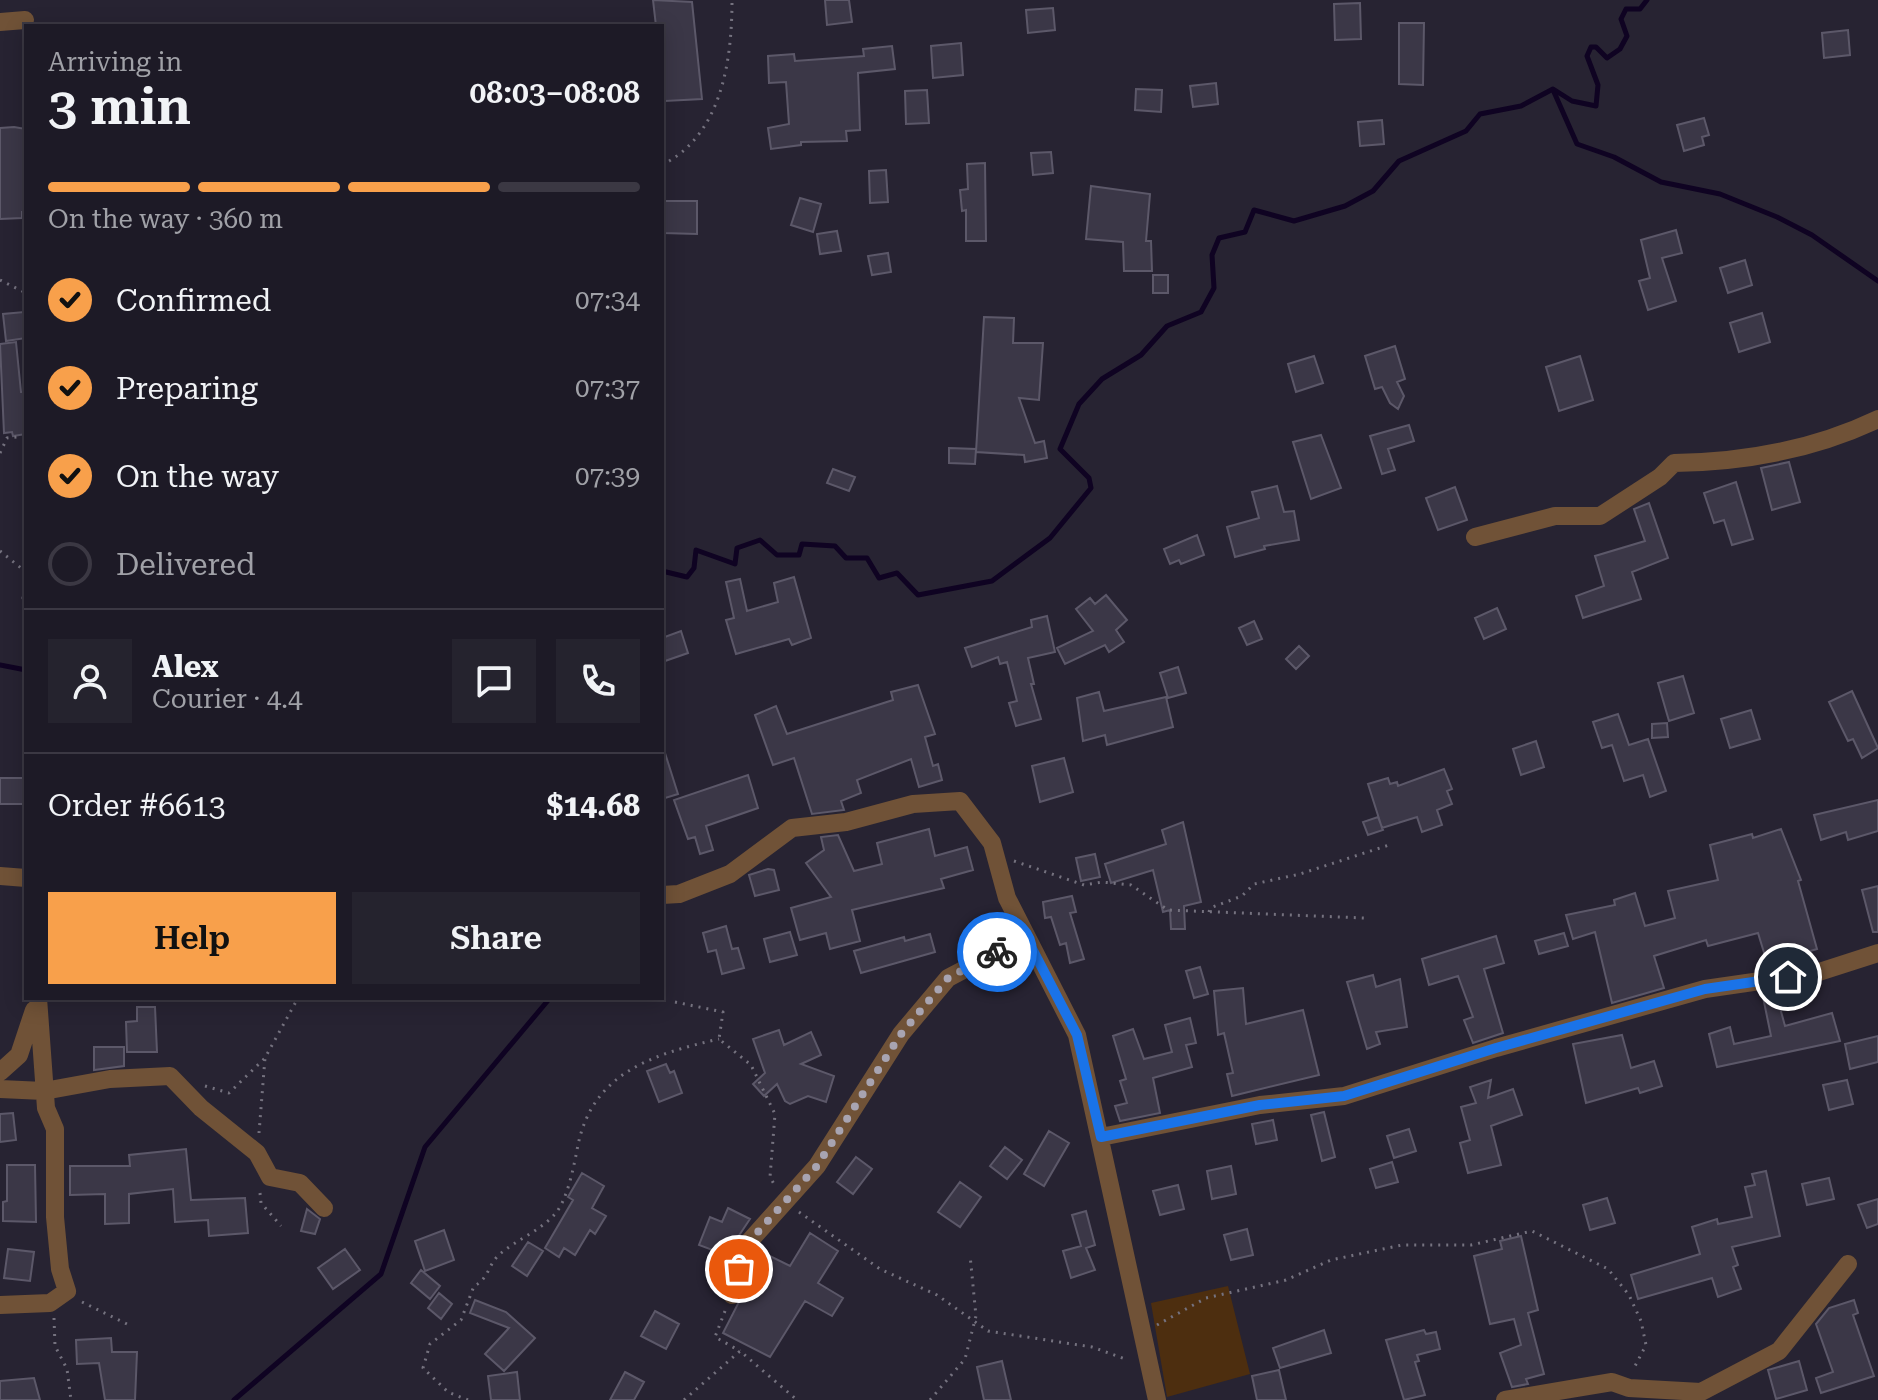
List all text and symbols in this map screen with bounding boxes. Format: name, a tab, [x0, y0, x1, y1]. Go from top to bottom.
text: Arriving in	[48, 47, 182, 77]
text: 08:03–08:08	[470, 75, 640, 110]
text: 3 min	[48, 76, 191, 137]
text: On the way · 360 m	[48, 204, 283, 234]
icon: check	[48, 278, 92, 322]
text: Confirmed	[116, 283, 271, 318]
text: 07:34	[575, 285, 640, 315]
icon: check	[48, 366, 92, 410]
text: Preparing	[116, 371, 258, 406]
text: 07:37	[575, 373, 640, 403]
icon: check	[48, 454, 92, 498]
text: On the way	[116, 459, 279, 494]
text: 07:39	[575, 461, 640, 491]
text: Delivered	[116, 547, 255, 582]
button: person	[48, 639, 132, 723]
button: chat	[452, 639, 536, 723]
button: phone	[556, 639, 640, 723]
text: Alex	[152, 649, 219, 684]
text: Courier · 4.4	[152, 684, 302, 714]
text: Order #6613	[48, 788, 226, 823]
text: $14.68	[547, 788, 640, 823]
button: Help	[48, 892, 336, 984]
button: Share	[352, 892, 640, 984]
courier	[957, 912, 1037, 992]
icon: bike	[975, 930, 1019, 974]
pin	[1754, 943, 1822, 1011]
icon: home	[1766, 955, 1810, 999]
pin	[705, 1235, 773, 1303]
icon: bag	[717, 1247, 761, 1291]

